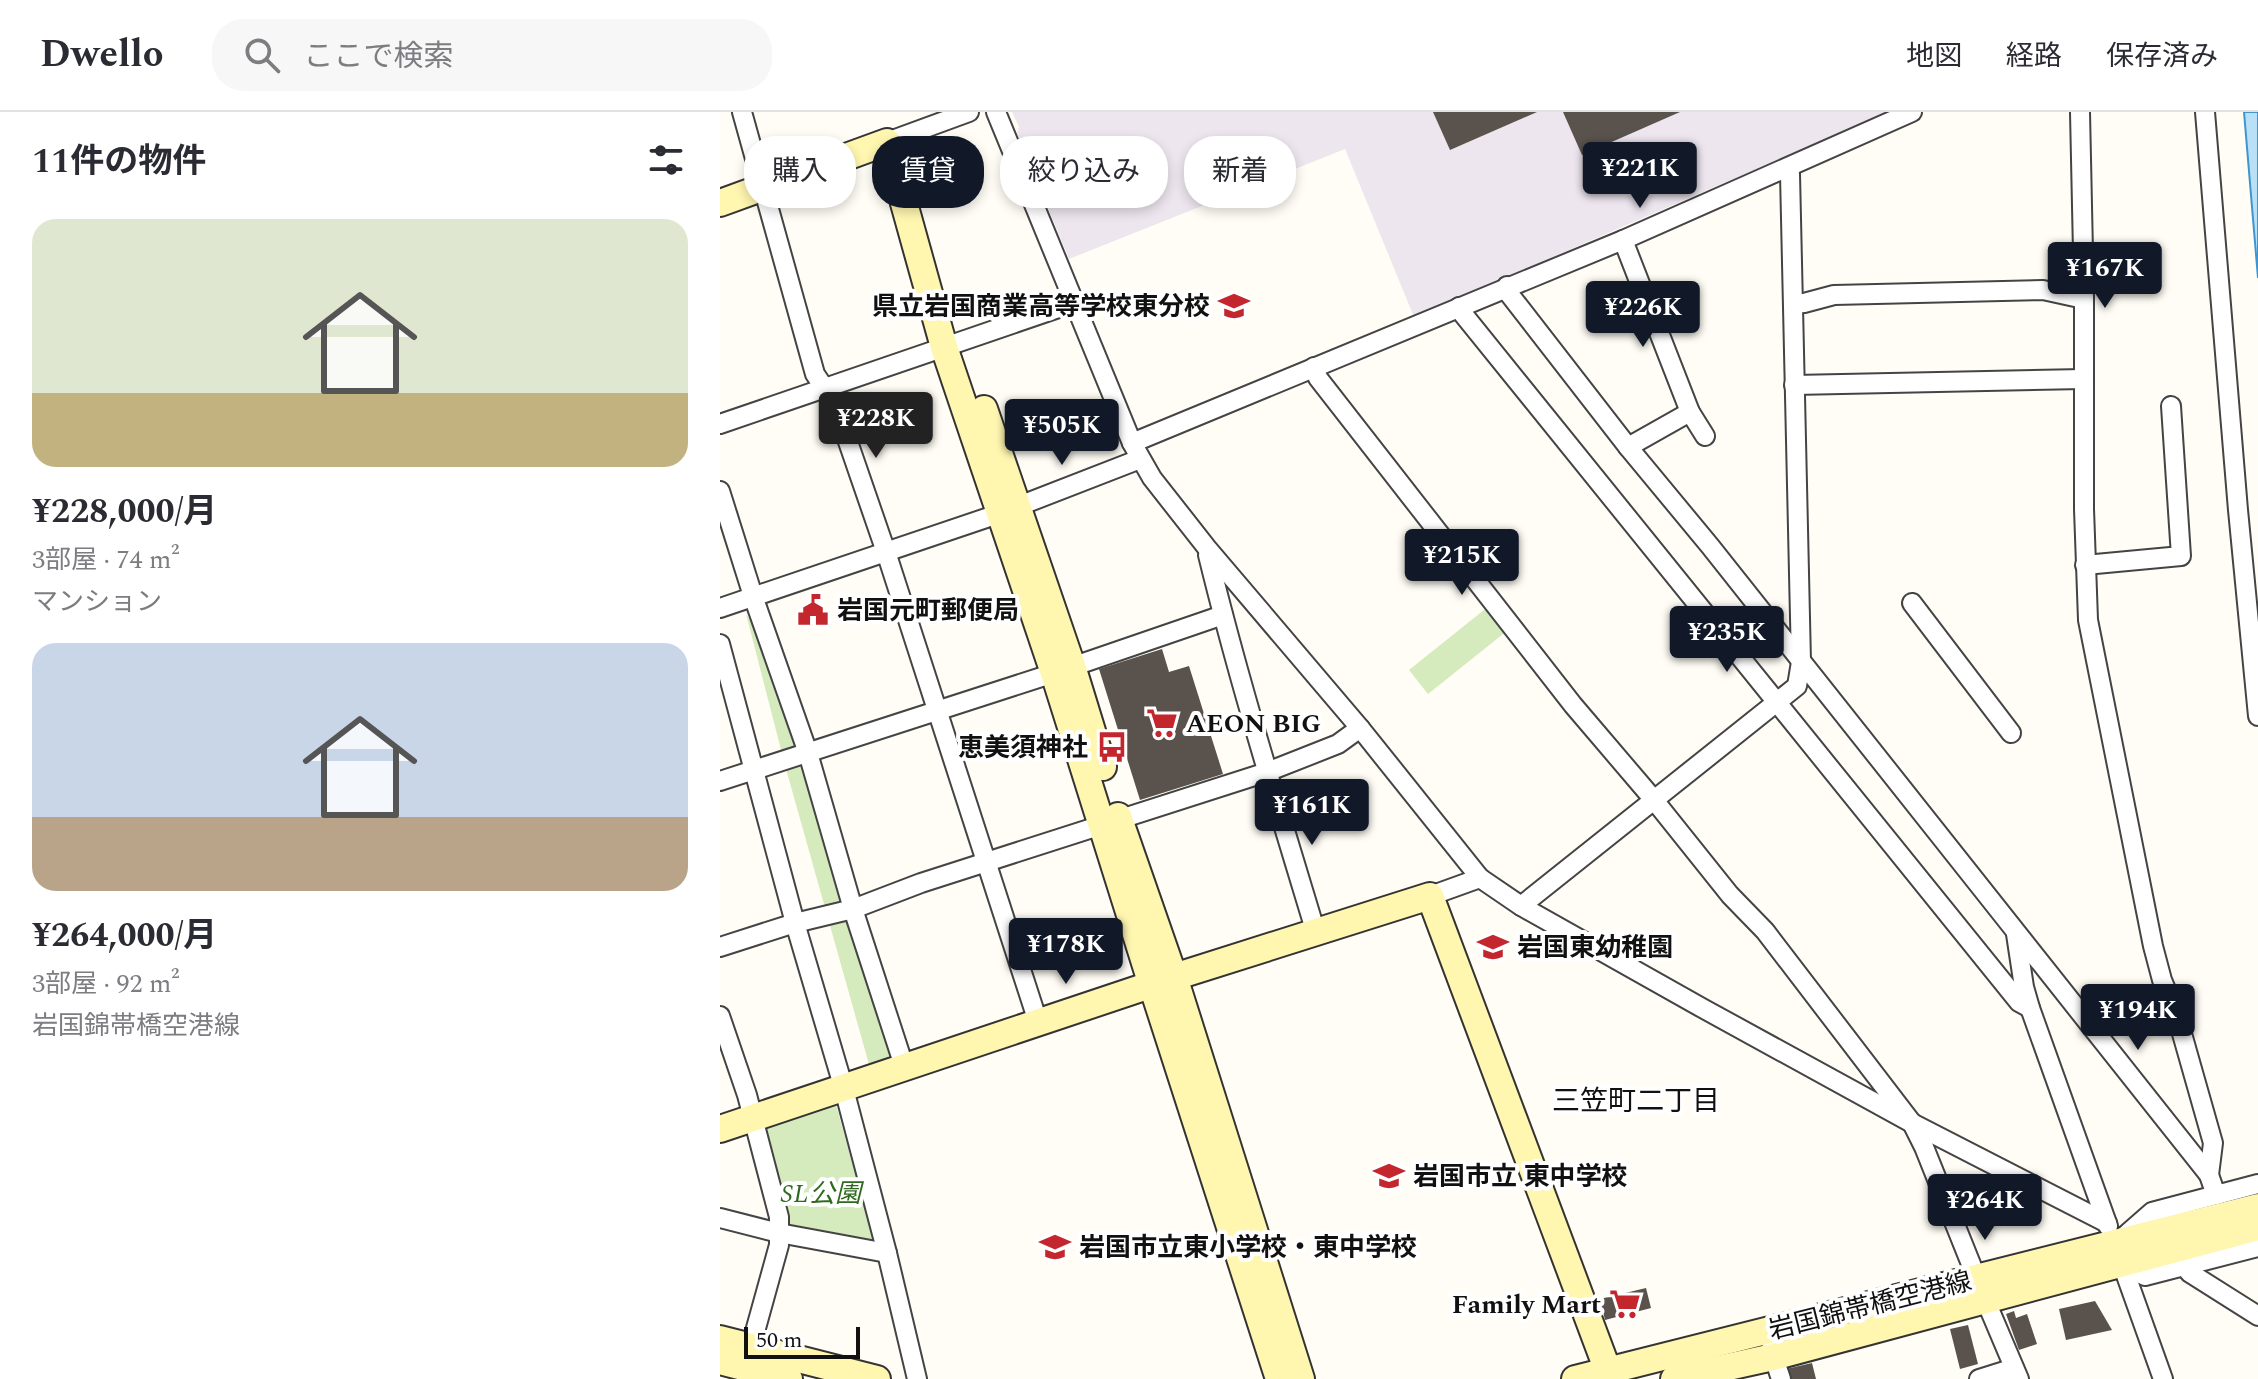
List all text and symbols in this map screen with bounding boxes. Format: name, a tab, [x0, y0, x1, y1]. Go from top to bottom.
search box	[212, 19, 772, 91]
text: Dwello	[40, 26, 164, 84]
icon: search	[240, 33, 284, 77]
text: ここで検索	[304, 34, 454, 80]
text: 地図	[1906, 35, 1962, 78]
text: 経路	[2006, 35, 2062, 78]
text: 保存済み	[2106, 35, 2218, 78]
text: 11件の物件	[32, 136, 206, 188]
chip: 購入	[744, 136, 856, 208]
chip: 賃貸	[872, 136, 984, 208]
chip: 絞り込み	[1000, 136, 1168, 208]
chip: 新着	[1184, 136, 1296, 208]
icon: filters	[644, 138, 688, 182]
pin: ¥221K	[1584, 142, 1696, 210]
text: ¥221K	[1601, 148, 1679, 188]
pin: ¥167K	[2049, 242, 2161, 310]
text: ¥167K	[2066, 248, 2144, 288]
icon: home	[288, 271, 432, 415]
pin: ¥226K	[1587, 281, 1699, 349]
place label: 県立岩国商業高等学校東分校	[872, 287, 1210, 327]
text: ¥226K	[1604, 287, 1682, 327]
school or university icon: 県立岩国商業高等学校東分校	[1217, 289, 1251, 323]
pin: ¥228K	[820, 392, 932, 460]
text: ¥228K	[837, 398, 915, 438]
pin: ¥505K	[1006, 399, 1118, 467]
text: ¥505K	[1023, 405, 1101, 445]
text: ¥228,000/月	[32, 486, 217, 538]
pin: ¥215K	[1406, 529, 1518, 597]
text: ¥215K	[1423, 535, 1501, 575]
text: 3部屋 · 74 m²	[32, 540, 180, 580]
text: マンション	[32, 582, 162, 622]
place label: 岩国元町郵便局	[837, 591, 1019, 631]
public building icon: 岩国元町郵便局	[796, 593, 830, 627]
pin: ¥235K	[1671, 606, 1783, 674]
text: ¥235K	[1688, 612, 1766, 652]
icon: home	[288, 695, 432, 839]
place label: AEON BIG	[1186, 704, 1321, 744]
supermarket icon: AEON BIG	[1145, 706, 1179, 740]
place label: 恵美須神社	[958, 728, 1088, 768]
bus stop icon: 恵美須神社	[1095, 730, 1129, 764]
pin: ¥161K	[1256, 779, 1368, 847]
text: ¥161K	[1273, 785, 1351, 825]
text: ¥264,000/月	[32, 910, 217, 962]
pin: ¥178K	[1010, 918, 1122, 986]
text: ¥178K	[1027, 924, 1105, 964]
place label: 岩国東幼稚園	[1517, 928, 1673, 968]
school or university icon: 岩国東幼稚園	[1476, 930, 1510, 964]
text: 3部屋 · 92 m²	[32, 964, 180, 1004]
pin: ¥194K	[2082, 984, 2194, 1052]
text: ¥194K	[2099, 990, 2177, 1030]
text: 岩国錦帯橋空港線	[32, 1006, 240, 1046]
district label: 三笠町二丁目	[1552, 1080, 1720, 1123]
place label: 岩国市立 東中学校	[1413, 1157, 1628, 1197]
school or university icon: 岩国市立 東中学校	[1372, 1159, 1406, 1193]
park label: SL公園	[781, 1174, 865, 1214]
pin: ¥264K	[1929, 1174, 2041, 1242]
text: ¥264K	[1946, 1180, 2024, 1220]
place label: 岩国市立東小学校・東中学校	[1079, 1228, 1417, 1268]
school or university icon: 岩国市立東小学校・東中学校	[1038, 1230, 1072, 1264]
street label: 岩国錦帯橋空港線	[1764, 1261, 1976, 1351]
place label: Family Mart	[1452, 1285, 1601, 1325]
supermarket icon: Family Mart	[1608, 1287, 1642, 1321]
scale bar	[744, 1323, 860, 1359]
text: 50 m	[756, 1324, 802, 1357]

